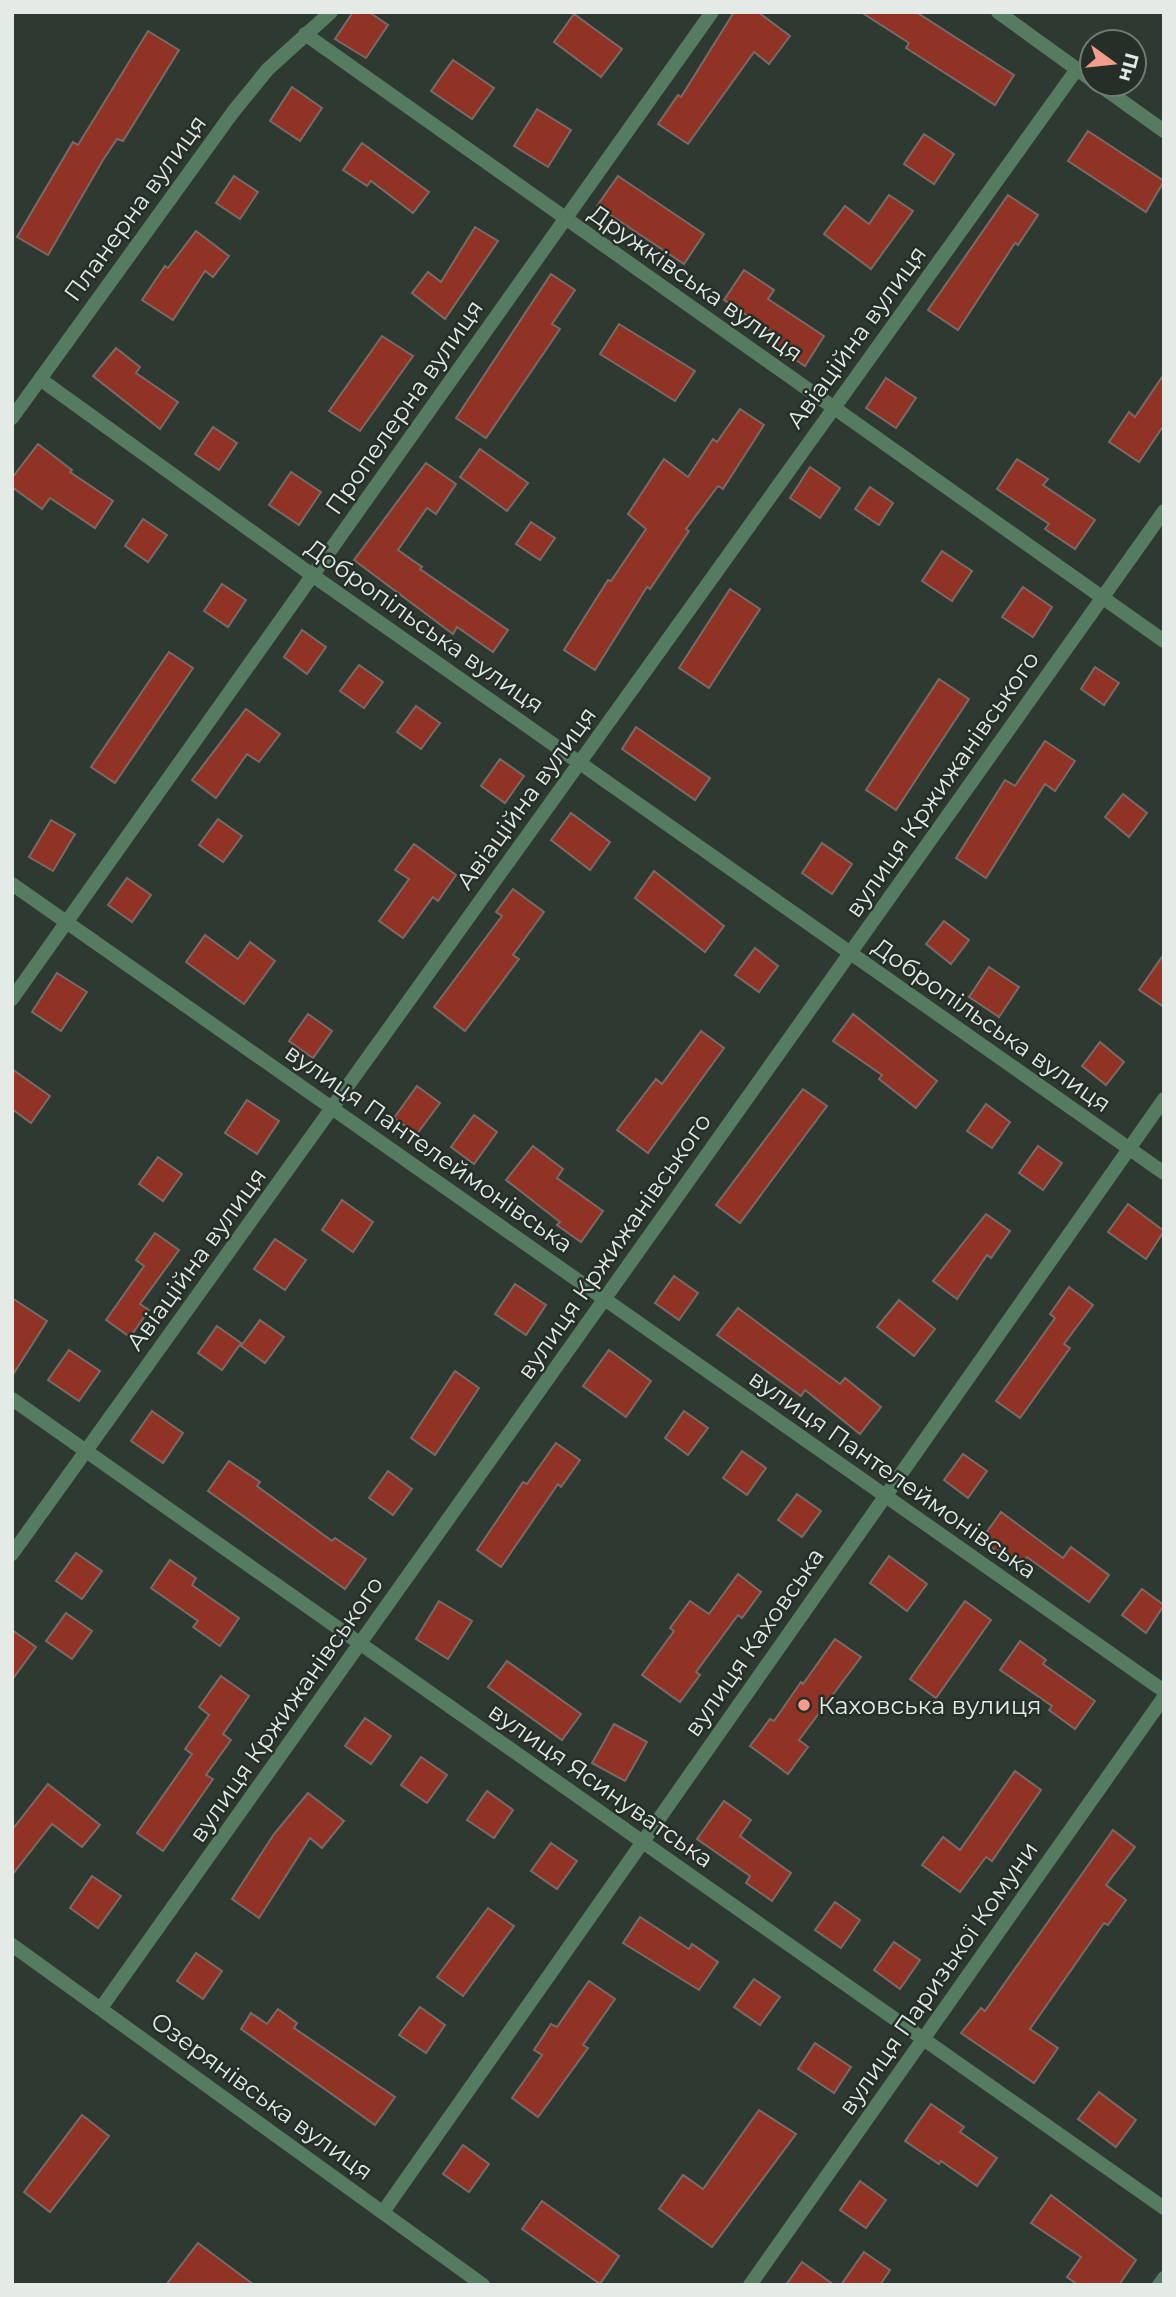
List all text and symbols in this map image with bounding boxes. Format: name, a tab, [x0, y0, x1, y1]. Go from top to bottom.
north arrow	[1078, 28, 1148, 98]
text: Пн	[1114, 50, 1144, 84]
street label: Планерна вулиця	[58, 109, 212, 307]
street label: Дружківська вулиця	[584, 198, 808, 368]
street label: Авіаційна вулиця	[780, 240, 932, 434]
street label: Пропелерна вулиця	[319, 294, 489, 520]
street label: Добропільська вулиця	[300, 533, 550, 719]
street label: вулиця Кржижанівського	[839, 645, 1045, 923]
street label: Авіаційна вулиця	[450, 701, 602, 895]
street label: Добропільська вулиця	[867, 932, 1117, 1118]
street label: вулиця Пантелеймонівська	[280, 1037, 578, 1259]
street label: вулиця Кржижанівського	[511, 1107, 717, 1385]
street label: Авіаційна вулиця	[120, 1162, 272, 1356]
street label: вулиця Пантелеймонівська	[744, 1363, 1042, 1585]
street label: вулиця Каховська	[678, 1542, 830, 1742]
street label: вулиця Кржижанівського	[183, 1570, 389, 1848]
place label: Каховська вулиця	[818, 1691, 1042, 1720]
street label: вулиця Ясинуватська	[483, 1696, 719, 1874]
marker: Каховська вулиця	[796, 1697, 812, 1713]
street label: вулиця Паризької Комуни	[832, 1836, 1044, 2120]
street label: Озерянівська вулиця	[145, 2006, 379, 2186]

